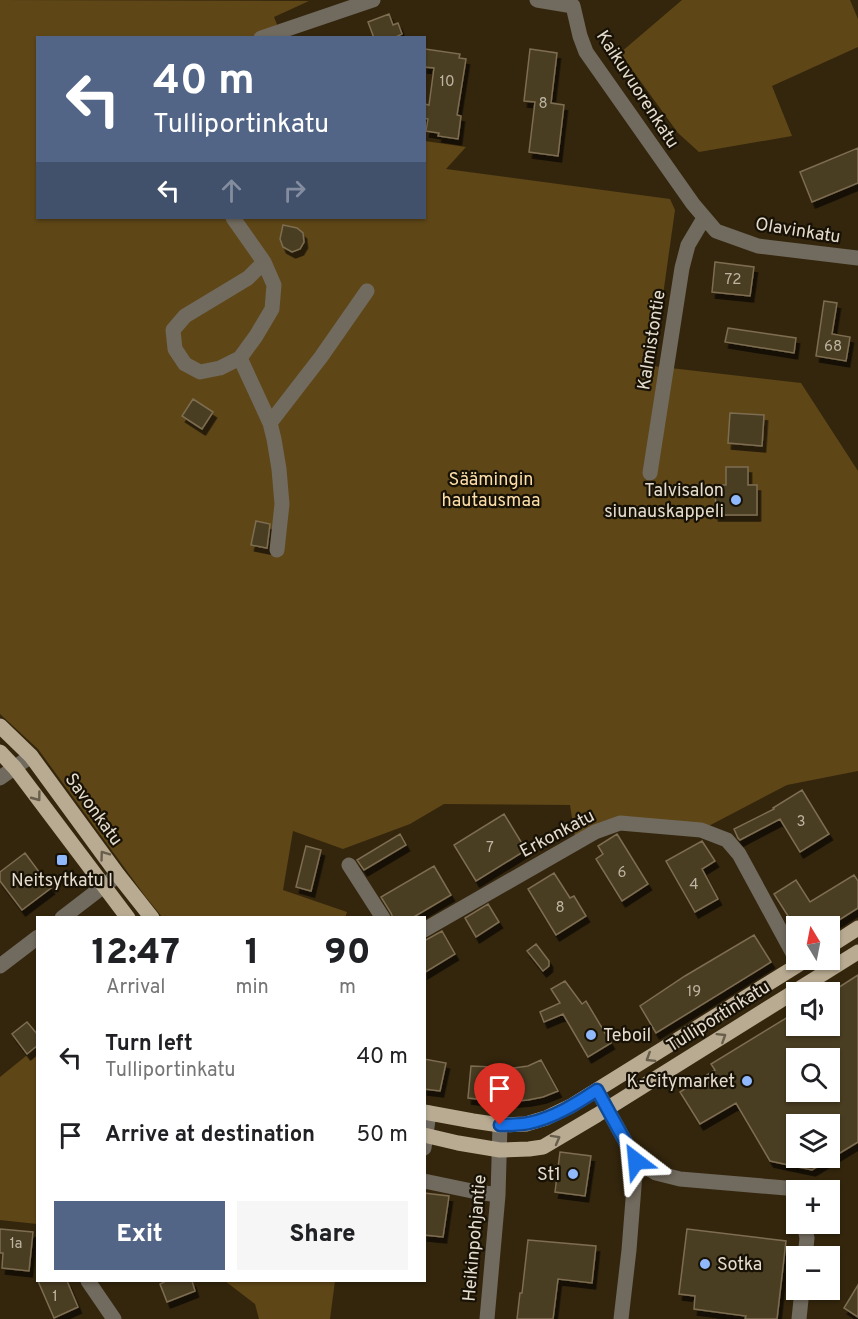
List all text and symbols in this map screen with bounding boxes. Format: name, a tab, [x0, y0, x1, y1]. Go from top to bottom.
street label: Kaikuvuorenkatu	[590, 27, 683, 153]
text: 40 m	[153, 56, 255, 109]
icon: left	[54, 60, 132, 138]
house number: 10	[439, 73, 455, 92]
house number: 8	[538, 95, 548, 114]
text: Tulliportinkatu	[153, 108, 329, 142]
icon: left	[152, 174, 185, 207]
icon: ahead	[215, 174, 248, 207]
icon: right	[278, 174, 311, 207]
street label: Olavinkatu	[753, 213, 842, 250]
house number: 72	[725, 271, 741, 290]
street label: Kalmistontie	[633, 289, 672, 392]
house number: 68	[824, 338, 842, 357]
park label: Säämingin hautausmaa	[442, 469, 540, 513]
place label: Talvisalon siunauskappeli	[604, 480, 724, 524]
marker: Talvisalon siunauskappeli	[729, 493, 743, 507]
street label: Savonkatu	[59, 769, 127, 851]
one-way arrow	[30, 791, 41, 802]
street label: Erkonkatu	[516, 805, 599, 864]
house number: 3	[796, 813, 806, 832]
house number: 7	[486, 839, 494, 858]
one-way arrow	[100, 851, 111, 862]
marker: Neitsytkatu I	[55, 853, 69, 867]
house number: 6	[618, 864, 627, 883]
place label: Neitsytkatu I	[11, 870, 113, 893]
house number: 4	[689, 876, 699, 895]
house number: 8	[555, 899, 565, 918]
north arrow	[786, 916, 840, 970]
map controls	[786, 916, 840, 1300]
text: 12:47	[91, 931, 180, 977]
text: 1	[245, 931, 259, 977]
text: 90	[324, 931, 371, 977]
text: Arrival	[106, 975, 166, 1001]
text: min	[235, 975, 269, 1001]
text: m	[339, 975, 356, 1001]
street label: Tulliportinkatu	[663, 976, 775, 1058]
button: sound	[786, 982, 840, 1036]
house number: 19	[687, 983, 701, 1002]
place label: Teboil	[603, 1025, 651, 1048]
marker: Teboil	[584, 1028, 598, 1042]
text: Turn left	[105, 1031, 193, 1058]
one-way arrow	[716, 1032, 726, 1044]
icon: left	[54, 1041, 87, 1074]
text: 40 m	[356, 1044, 408, 1071]
button: search	[786, 1048, 840, 1102]
one-way arrow	[646, 1050, 656, 1062]
text: Tulliportinkatu	[105, 1058, 236, 1084]
pin	[474, 1063, 525, 1125]
place label: K-Citymarket	[627, 1071, 735, 1094]
icon: arrive	[483, 1072, 516, 1105]
marker: K-Citymarket	[740, 1074, 754, 1088]
button: layers	[786, 1114, 840, 1168]
icon: arrive	[54, 1119, 87, 1152]
text: Arrive at destination	[105, 1122, 315, 1149]
text: 50 m	[356, 1122, 408, 1149]
position arrow	[604, 1129, 668, 1193]
one-way arrow	[550, 1135, 561, 1147]
place label: St1	[537, 1164, 561, 1187]
marker: St1	[566, 1167, 580, 1181]
street label: Heikinpohjantie	[458, 1174, 493, 1303]
button: +	[786, 1180, 840, 1234]
button: Exit	[54, 1201, 225, 1270]
button: Share	[237, 1201, 408, 1270]
house number: 1a	[9, 1235, 23, 1254]
button: −	[786, 1246, 840, 1300]
place label: Sotka	[717, 1254, 762, 1277]
marker: Sotka	[698, 1257, 712, 1271]
house number: 1	[52, 1288, 58, 1307]

